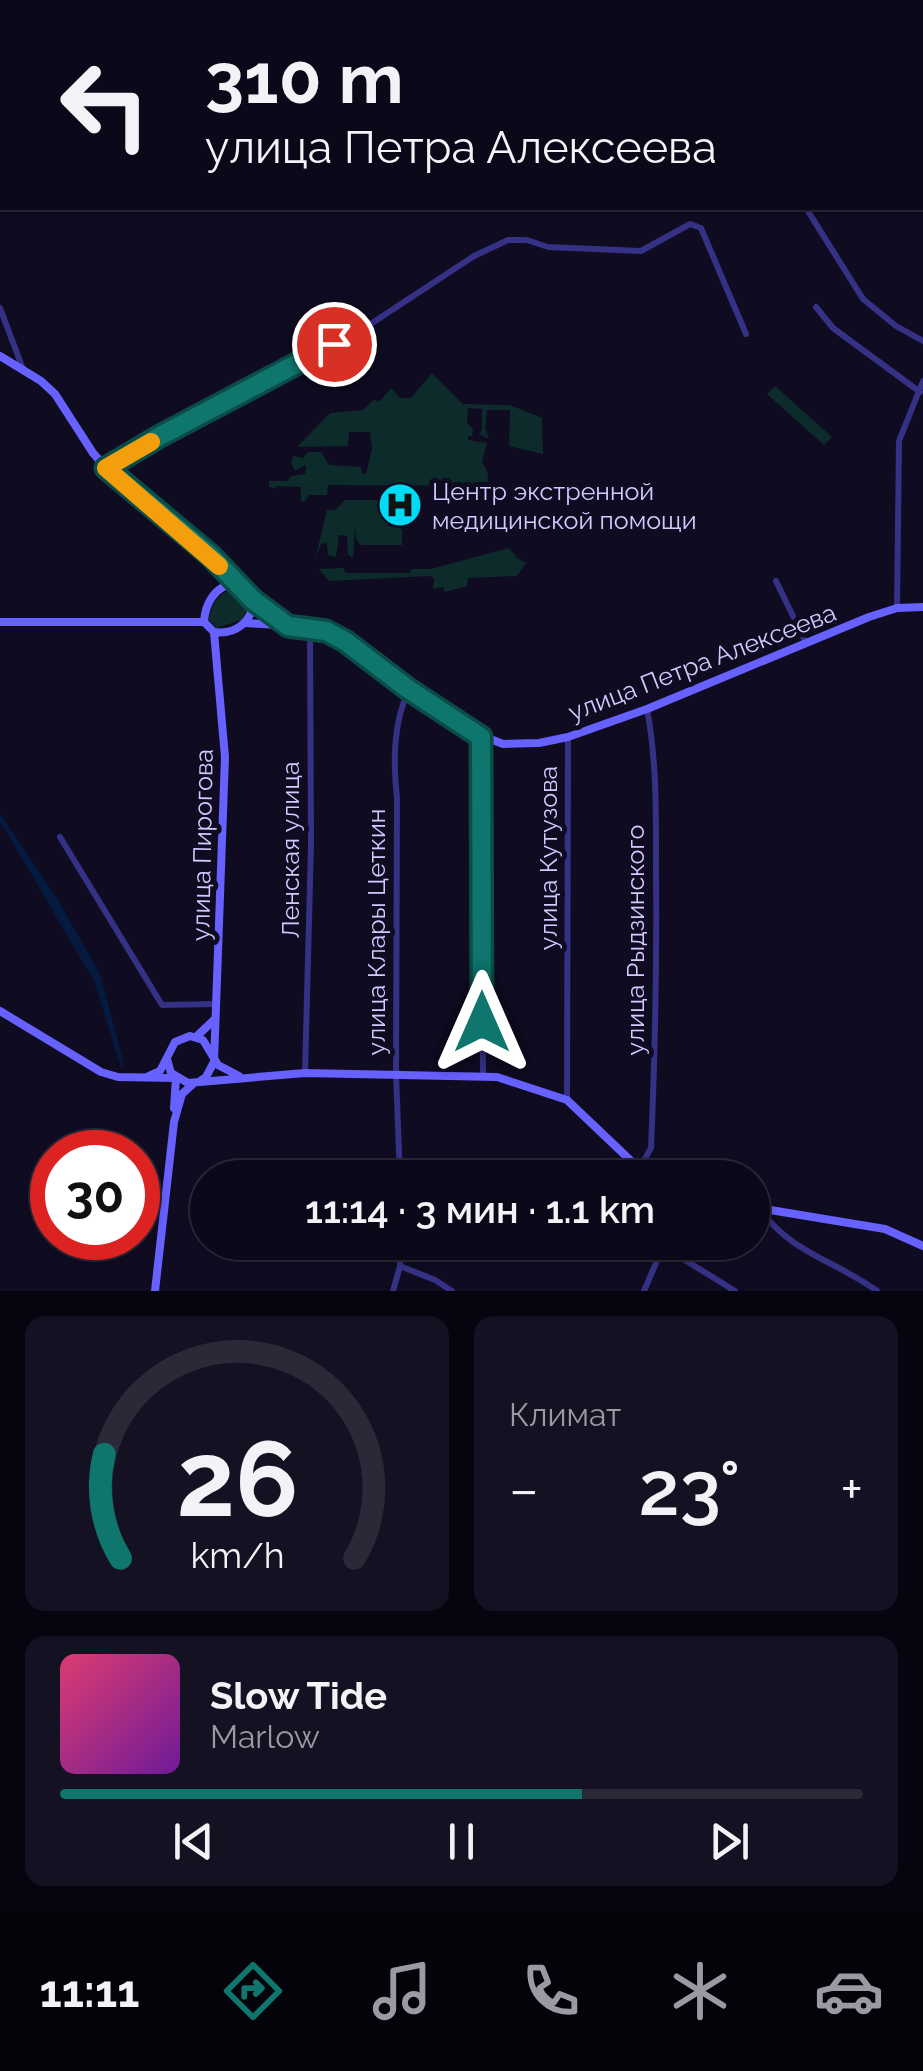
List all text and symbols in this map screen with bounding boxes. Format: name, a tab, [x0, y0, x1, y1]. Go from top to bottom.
text: 310 m	[205, 37, 404, 119]
icon: left	[40, 40, 170, 170]
text: улица Петра Алексеева	[205, 121, 717, 174]
pin	[292, 302, 377, 387]
icon: arrive	[307, 317, 362, 372]
place label: Центр экстренной медицинской помощи	[432, 476, 697, 535]
hospital icon: Центр экстренной медицинской помощи	[377, 482, 423, 528]
street label: улица Петра Алексеева	[564, 597, 840, 727]
street label: улица Пирогова	[185, 749, 219, 941]
street label: Ленская улица	[275, 761, 305, 939]
street label: улица Кутузова	[533, 766, 563, 950]
street label: улица Клары Цеткин	[361, 809, 391, 1055]
street label: улица Рыдзинского	[620, 825, 650, 1055]
position arrow	[430, 970, 534, 1074]
speed limit sign: 30	[30, 1130, 160, 1260]
text: 11:14 · 3 мин · 1.1 km	[305, 1187, 655, 1232]
text: Климат	[509, 1396, 621, 1433]
text: 26	[176, 1418, 298, 1540]
text: 23°	[639, 1444, 740, 1533]
text: −	[509, 1457, 539, 1522]
text: +	[840, 1457, 863, 1522]
text: km/h	[190, 1534, 284, 1576]
text: Slow Tide	[210, 1673, 387, 1718]
text: Marlow	[210, 1718, 320, 1755]
icon: previous	[166, 1814, 221, 1869]
icon: pause	[434, 1814, 489, 1869]
icon: next	[702, 1814, 757, 1869]
icon: directions	[218, 1956, 288, 2026]
icon: music	[367, 1956, 437, 2026]
icon: phone	[516, 1956, 586, 2026]
icon: climate	[665, 1956, 735, 2026]
icon: car	[814, 1956, 884, 2026]
text: 11:11	[39, 1965, 139, 2018]

